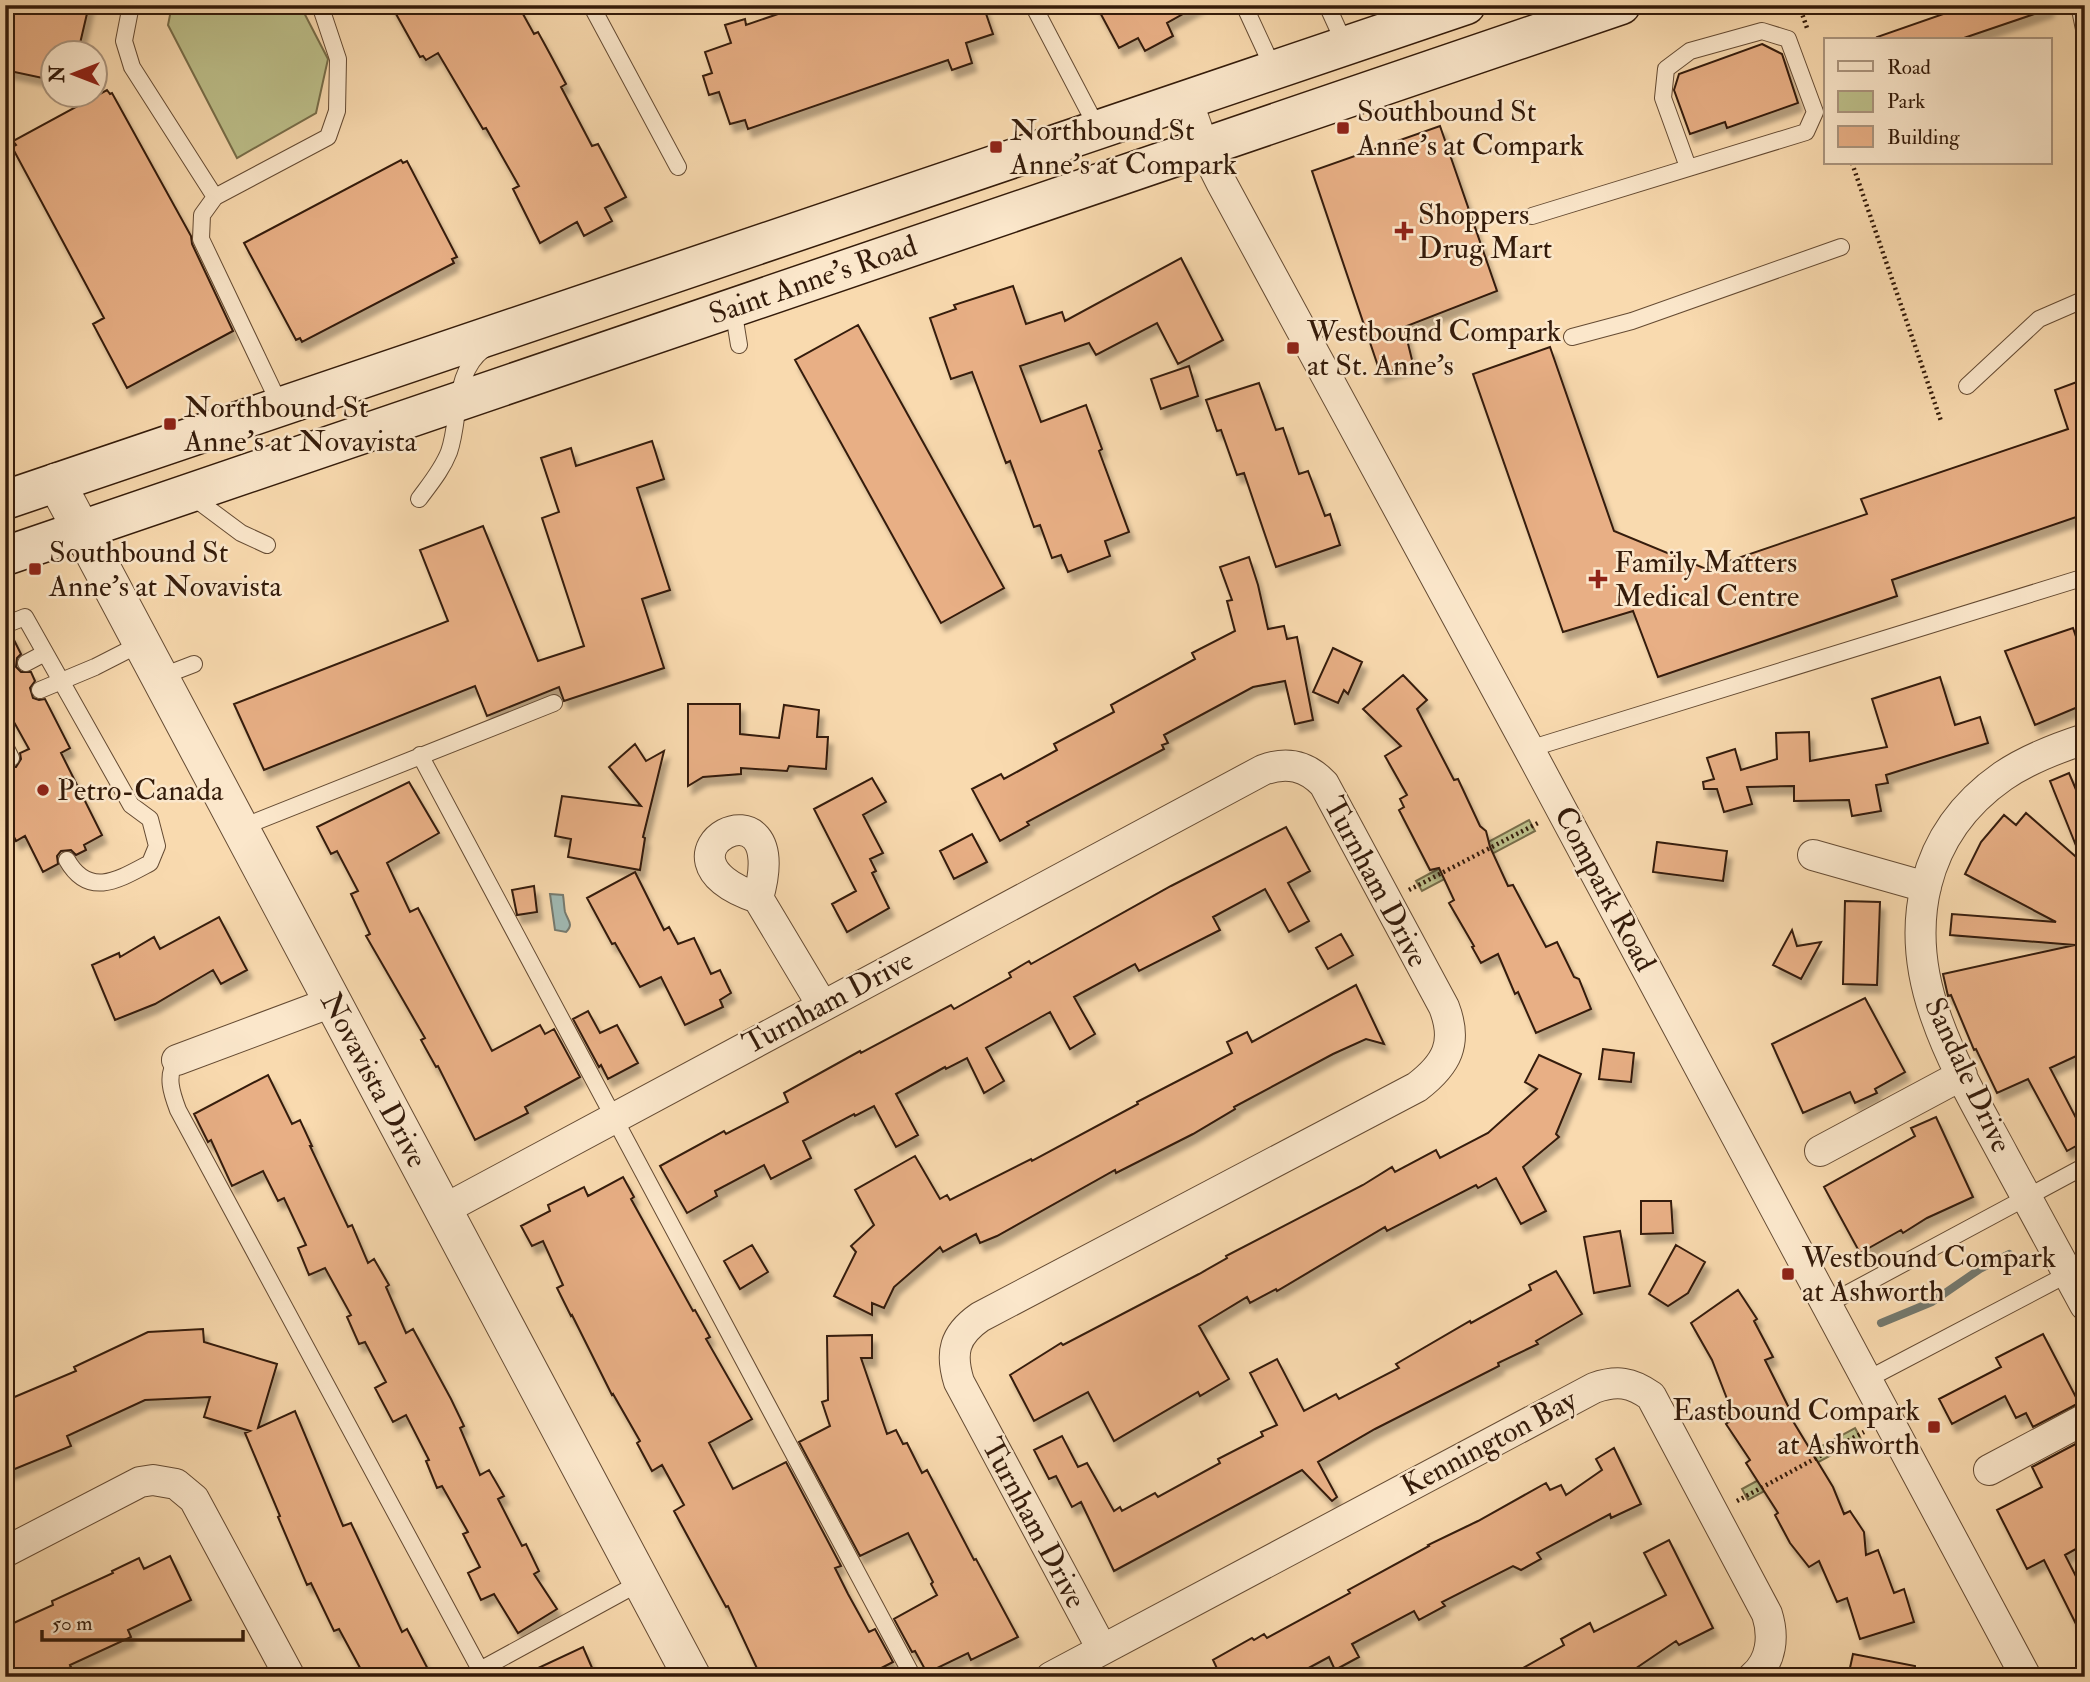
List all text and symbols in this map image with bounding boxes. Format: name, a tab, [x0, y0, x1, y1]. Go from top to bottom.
north arrow	[38, 38, 108, 108]
legend	[1824, 38, 2052, 164]
text: Road	[1887, 54, 1932, 81]
text: N	[46, 65, 70, 84]
text: Park	[1887, 88, 1925, 115]
place label: Southbound St Anne's at Compark	[1356, 93, 1584, 164]
place label: Northbound St Anne's at Compark	[1009, 112, 1237, 183]
marker: Southbound St Anne's at Compark	[1335, 120, 1351, 136]
text: Building	[1887, 124, 1960, 151]
marker: Northbound St Anne's at Compark	[988, 139, 1004, 155]
place label: Shoppers Drug Mart	[1418, 196, 1553, 267]
marker: Shoppers Drug Mart	[1396, 223, 1412, 239]
street label: Saint Anne's Road	[704, 227, 922, 333]
place label: Westbound Compark at St. Anne's	[1306, 313, 1561, 384]
marker: Westbound Compark at St. Anne's	[1285, 340, 1301, 356]
place label: Northbound St Anne's at Novavista	[183, 389, 418, 460]
marker: Northbound St Anne's at Novavista	[162, 416, 178, 432]
place label: Southbound St Anne's at Novavista	[48, 534, 283, 605]
place label: Family Matters Medical Centre	[1614, 544, 1799, 615]
marker: Southbound St Anne's at Novavista	[27, 561, 43, 577]
marker: Family Matters Medical Centre	[1588, 569, 1608, 589]
place label: Petro-Canada	[57, 772, 224, 809]
marker: Petro-Canada	[35, 782, 51, 798]
street label: Turnham Drive	[1316, 790, 1436, 974]
street label: Compark Road	[1546, 800, 1664, 978]
street label: Turnham Drive	[736, 942, 920, 1062]
street label: Novavista Drive	[312, 986, 436, 1174]
street label: Sandale Drive	[1916, 992, 2020, 1158]
place label: Westbound Compark at Ashworth	[1801, 1239, 2056, 1310]
marker: Westbound Compark at Ashworth	[1780, 1266, 1796, 1282]
street label: Kennington Bay	[1395, 1381, 1584, 1505]
place label: Eastbound Compark at Ashworth	[1672, 1392, 1920, 1463]
marker: Eastbound Compark at Ashworth	[1926, 1419, 1942, 1435]
street label: Turnham Drive	[974, 1431, 1094, 1615]
scale bar	[42, 1598, 243, 1642]
text: 50 m	[52, 1610, 93, 1637]

